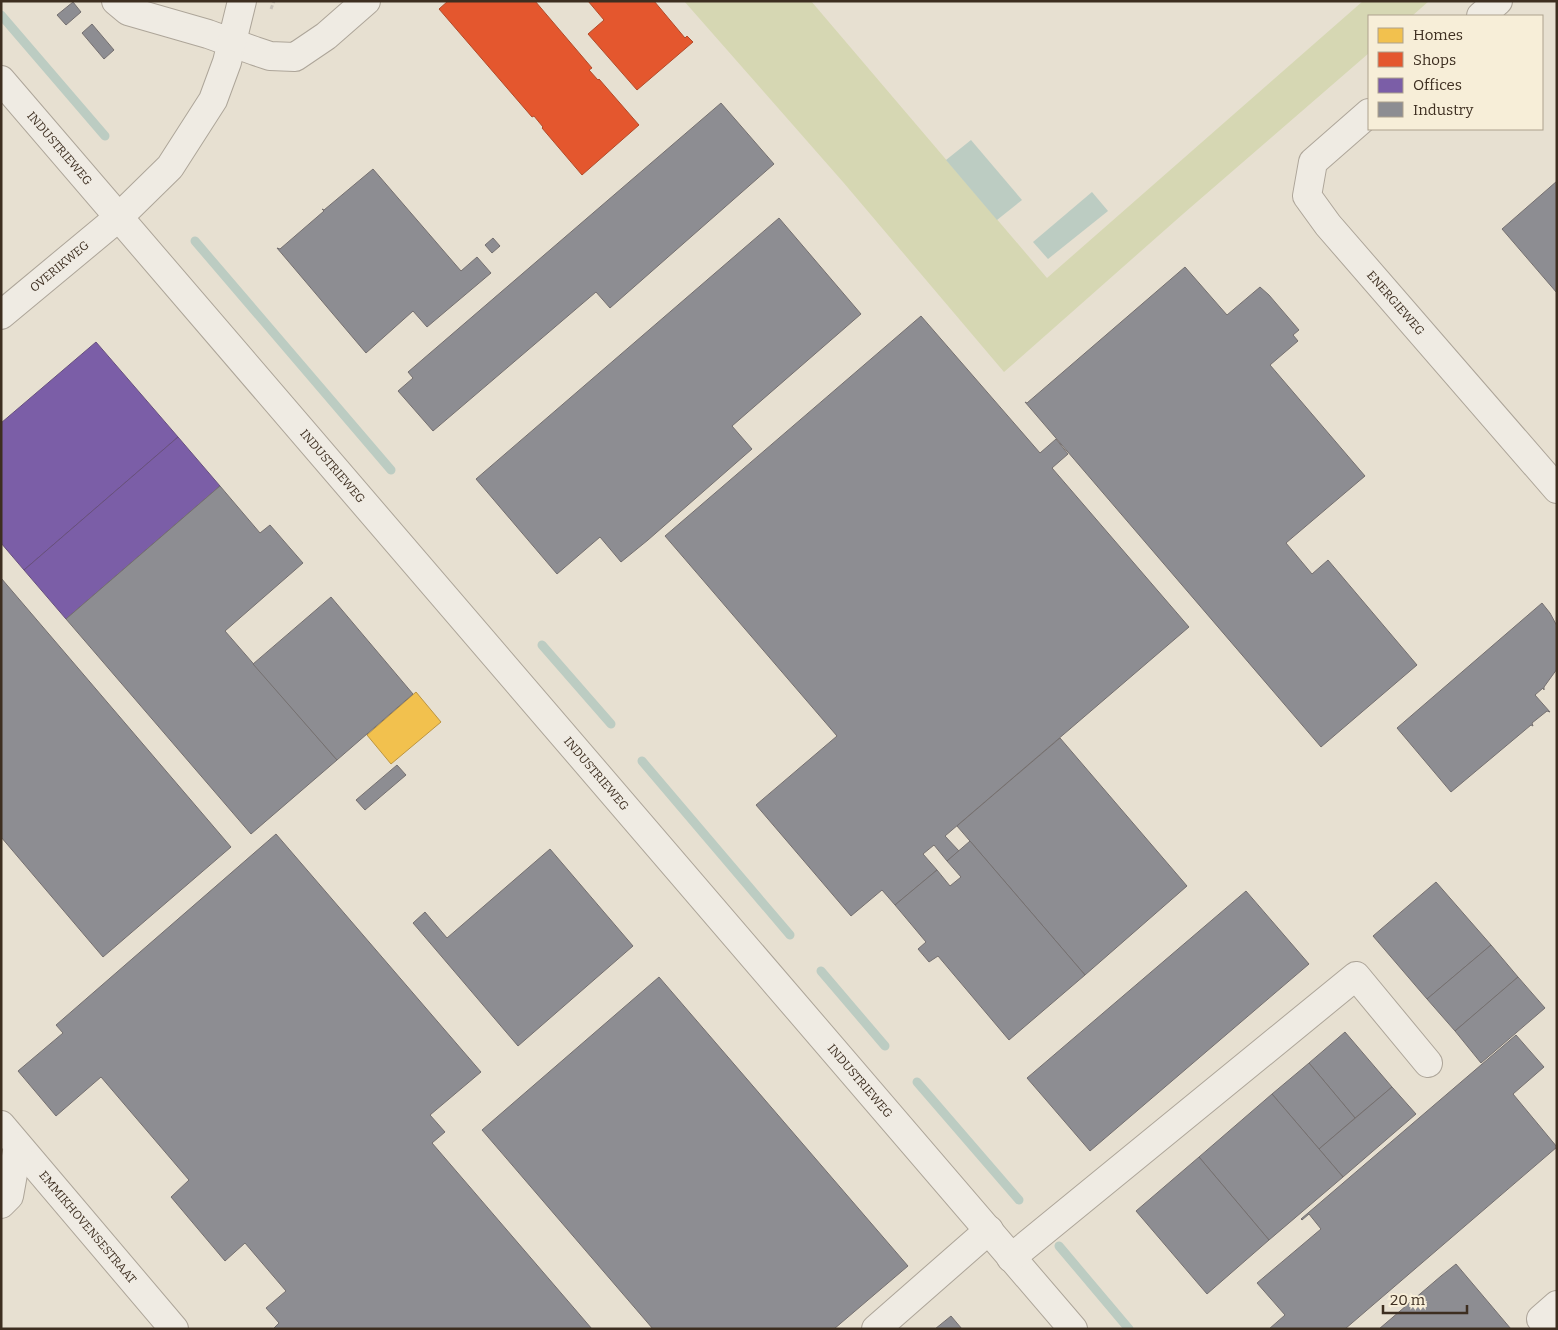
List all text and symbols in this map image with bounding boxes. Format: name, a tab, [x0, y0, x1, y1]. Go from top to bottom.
legend	[1368, 15, 1543, 130]
text: Homes	[1413, 26, 1463, 44]
text: Shops	[1413, 51, 1456, 69]
text: Offices	[1413, 76, 1462, 94]
text: Industry	[1413, 101, 1473, 119]
street label: INDUSTRIEWEG	[24, 109, 95, 188]
street label: OVERIKWEG	[27, 238, 92, 295]
street label: ENERGIEWEG	[1364, 268, 1427, 338]
street label: INDUSTRIEWEG	[297, 427, 368, 506]
street label: INDUSTRIEWEG	[561, 734, 632, 813]
street label: INDUSTRIEWEG	[825, 1041, 895, 1121]
street label: EMMIKHOVENSESTRAAT	[36, 1168, 139, 1286]
scale bar	[1383, 1282, 1467, 1314]
text: 20 m	[1390, 1291, 1426, 1309]

